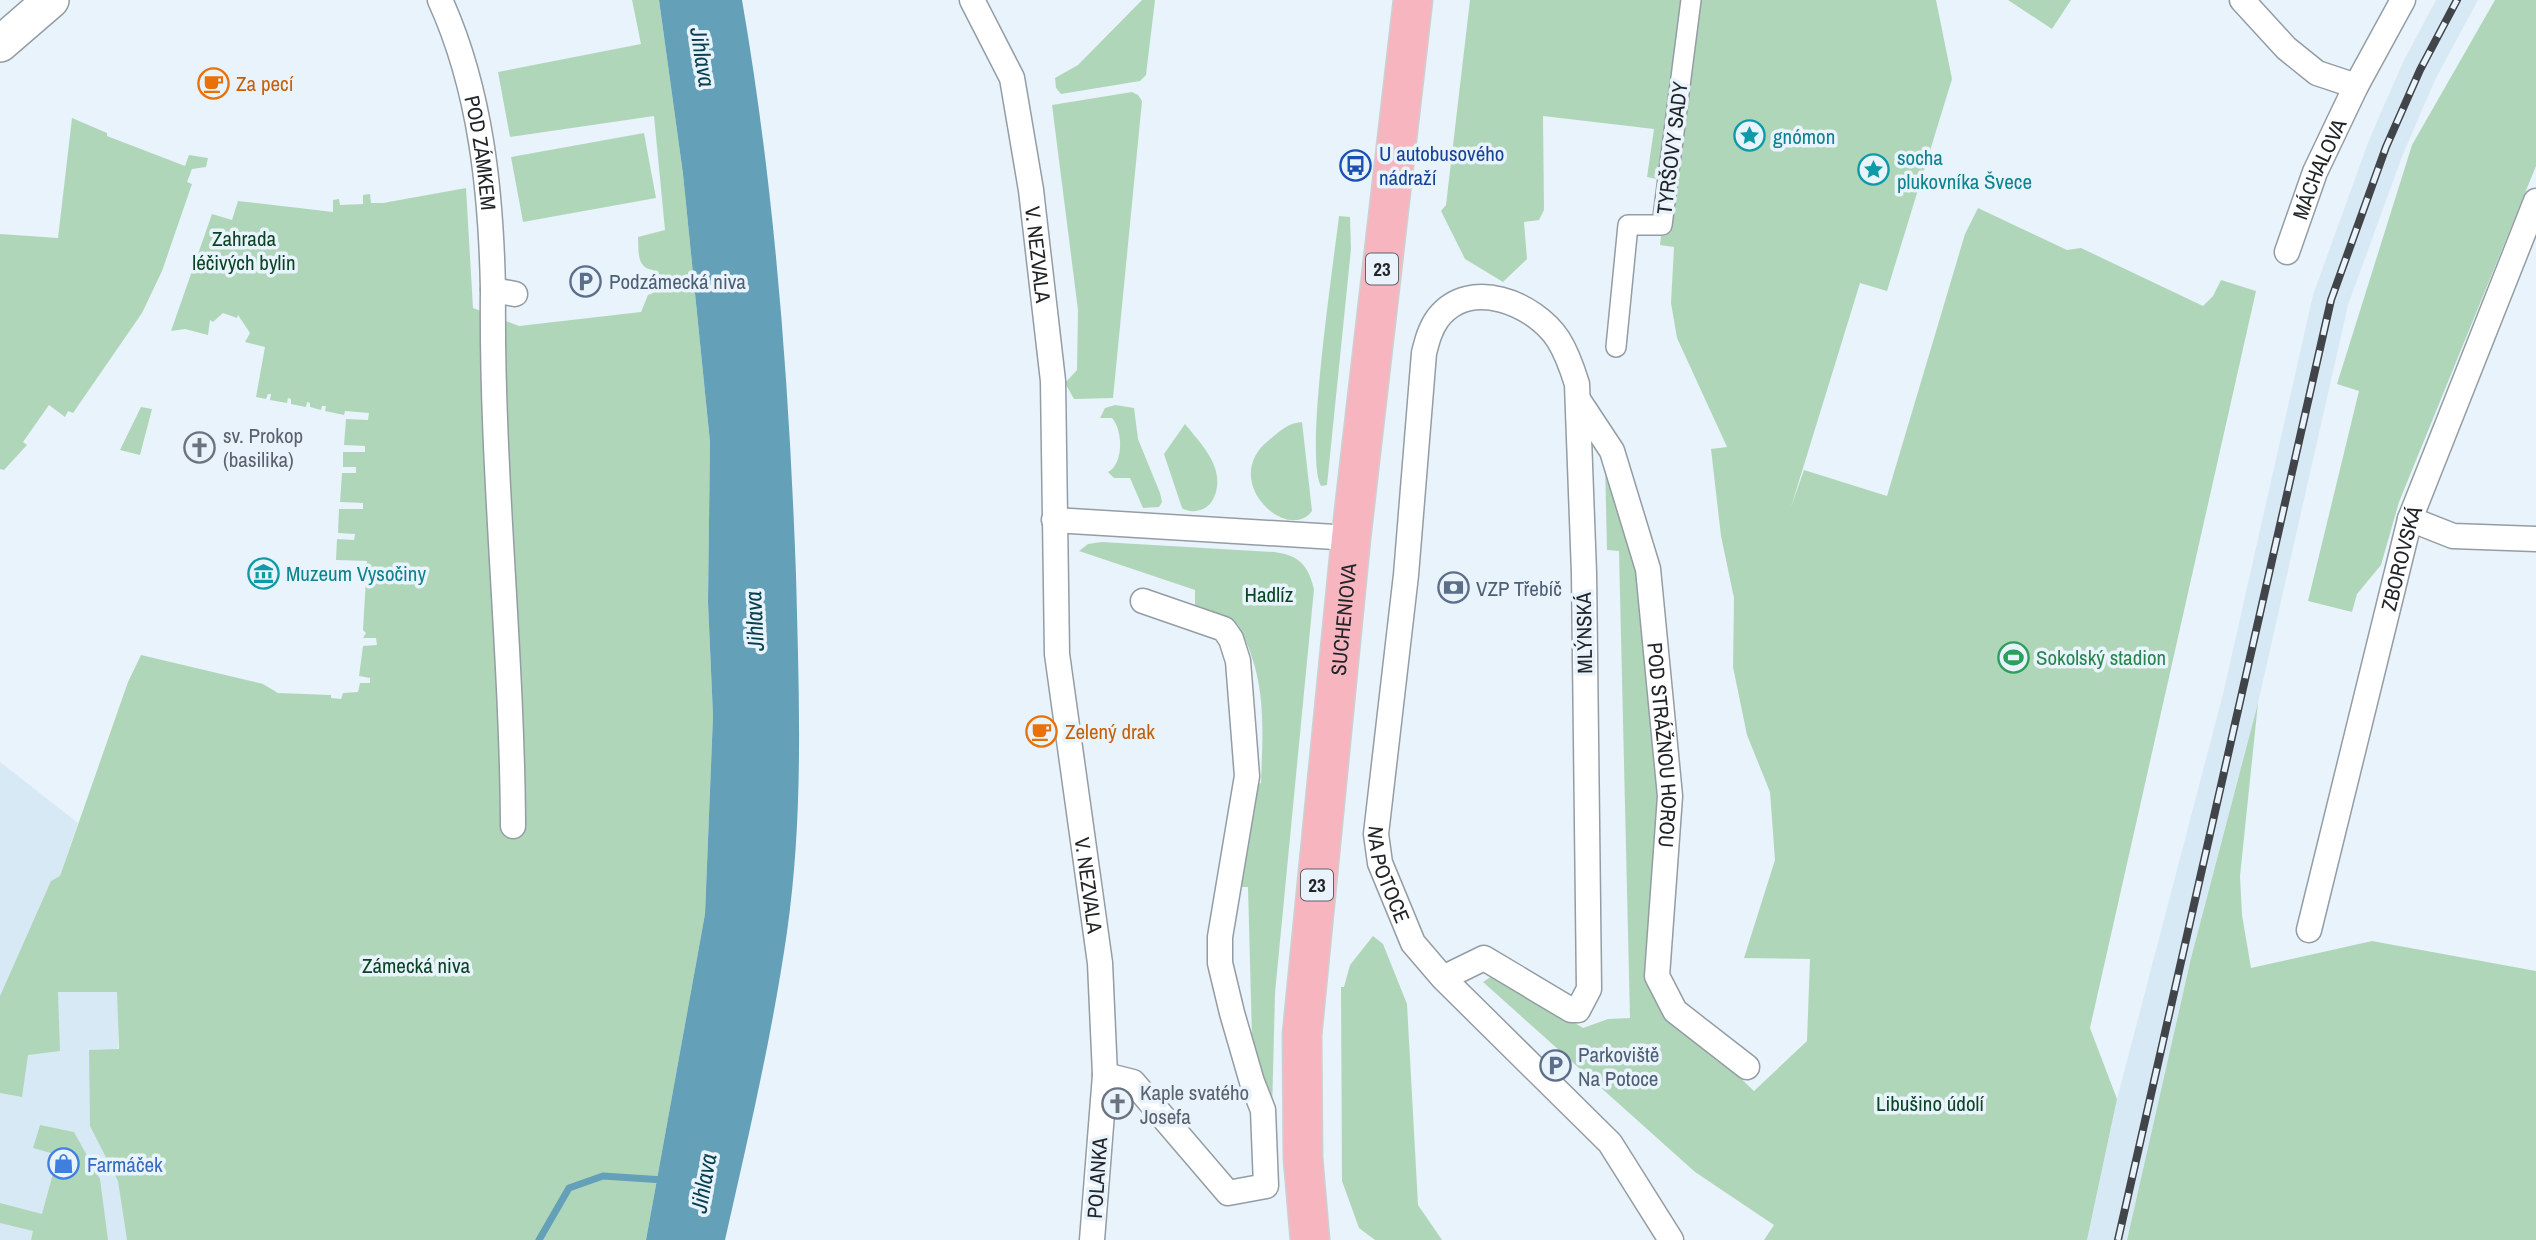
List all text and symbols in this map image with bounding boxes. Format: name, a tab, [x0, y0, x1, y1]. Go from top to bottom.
water label: Jihlava	[683, 24, 723, 89]
cafe icon: Za pecí	[196, 66, 230, 100]
place label: Za pecí	[236, 69, 294, 98]
street label: TYRŠOVY SADY	[1649, 79, 1695, 216]
street label: POD ZÁMKEM	[458, 93, 504, 211]
street label: MÁCHALOVA	[2285, 113, 2353, 223]
place icon: gnómon	[1733, 119, 1767, 153]
place label: gnómon	[1773, 122, 1835, 151]
place label: U autobusového nádraží	[1379, 139, 1504, 192]
place label: socha plukovníka Švece	[1897, 143, 2032, 196]
bus stop icon: U autobusového nádraží	[1339, 148, 1373, 182]
place icon: socha plukovníka Švece	[1857, 152, 1891, 186]
street label: V. NEZVALA	[1018, 205, 1058, 305]
park label: Zahrada léčivých bylin	[192, 224, 296, 277]
road number: 23	[1366, 254, 1398, 284]
parking icon: Podzámecká niva	[569, 264, 603, 298]
place label: Podzámecká niva	[609, 267, 746, 296]
place label: sv. Prokop (basilika)	[223, 421, 303, 474]
church icon: sv. Prokop (basilika)	[183, 430, 217, 464]
street label: ZBOROVSKÁ	[2374, 501, 2429, 614]
museum icon: Muzeum Vysočiny	[246, 556, 280, 590]
place label: Muzeum Vysočiny	[286, 559, 426, 588]
street label: SUCHENIOVA	[1323, 561, 1363, 677]
bank icon: VZP Třebíč	[1436, 571, 1470, 605]
place label: VZP Třebíč	[1476, 574, 1562, 603]
park label: Hadlíz	[1245, 580, 1294, 609]
water label: Jihlava	[737, 590, 771, 653]
street label: MLÝNSKÁ	[1569, 592, 1599, 674]
sports icon: Sokolský stadion	[1996, 640, 2030, 674]
street label: POD STRÁŽNOU HOROU	[1641, 641, 1684, 848]
place label: Sokolský stadion	[2036, 643, 2166, 672]
cafe icon: Zelený drak	[1025, 714, 1059, 748]
place label: Zelený drak	[1065, 717, 1155, 746]
street label: NA POTOCE	[1361, 825, 1418, 927]
street label: V. NEZVALA	[1068, 835, 1110, 936]
road number: 23	[1301, 870, 1333, 900]
park label: Zámecká niva	[362, 951, 470, 980]
place label: Parkoviště Na Potoce	[1578, 1040, 1659, 1093]
parking icon: Parkoviště Na Potoce	[1538, 1049, 1572, 1083]
place label: Kaple svatého Josefa	[1140, 1078, 1249, 1131]
church icon: Kaple svatého Josefa	[1100, 1087, 1134, 1121]
park label: Libušino údolí	[1876, 1089, 1984, 1118]
street label: POLANKA	[1080, 1136, 1114, 1220]
shop icon: Farmáček	[47, 1147, 81, 1181]
place label: Farmáček	[87, 1150, 163, 1179]
water label: Jihlava	[682, 1151, 723, 1216]

